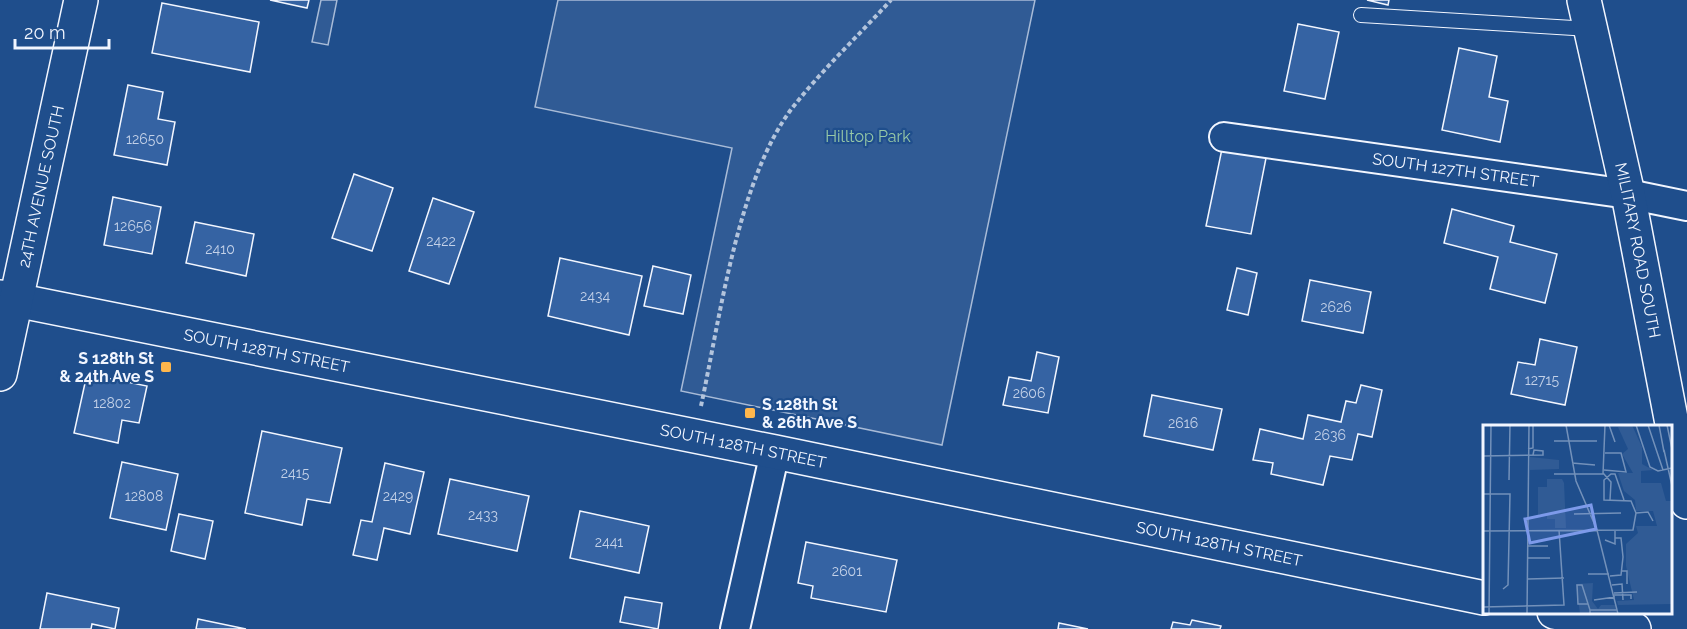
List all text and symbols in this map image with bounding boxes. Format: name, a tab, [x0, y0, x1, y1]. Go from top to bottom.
scale bar	[15, 12, 110, 50]
text: 20 m	[24, 22, 66, 43]
street label: 24TH AVENUE SOUTH	[14, 103, 67, 269]
park label: Hilltop Park	[825, 127, 911, 146]
house number: 12650	[126, 131, 164, 147]
street label: SOUTH 127TH STREET	[1371, 149, 1540, 191]
street label: MILITARY ROAD SOUTH	[1612, 160, 1665, 340]
house number: 12656	[114, 218, 152, 234]
house number: 2422	[426, 233, 456, 249]
house number: 2410	[205, 241, 235, 257]
house number: 2434	[580, 288, 610, 304]
house number: 2626	[1320, 299, 1352, 315]
street label: SOUTH 128TH STREET	[182, 324, 352, 376]
place label: S 128th St & 24th Ave S	[59, 349, 154, 386]
marker: S 128th St & 24th Ave S	[159, 360, 173, 374]
house number: 12715	[1525, 372, 1560, 388]
house number: 2606	[1013, 385, 1045, 401]
house number: 12802	[93, 395, 131, 411]
place label: S 128th St & 26th Ave S	[762, 395, 857, 432]
marker: S 128th St & 26th Ave S	[743, 406, 757, 420]
house number: 2616	[1168, 415, 1198, 431]
street label: SOUTH 128TH STREET	[659, 420, 828, 472]
inset map	[1483, 425, 1672, 614]
house number: 2636	[1314, 427, 1346, 443]
house number: 2415	[281, 465, 310, 481]
house number: 12808	[125, 488, 163, 504]
house number: 2429	[383, 488, 413, 504]
house number: 2433	[468, 507, 498, 523]
street label: SOUTH 128TH STREET	[1135, 517, 1304, 570]
house number: 2441	[595, 534, 623, 550]
house number: 2601	[832, 563, 862, 579]

